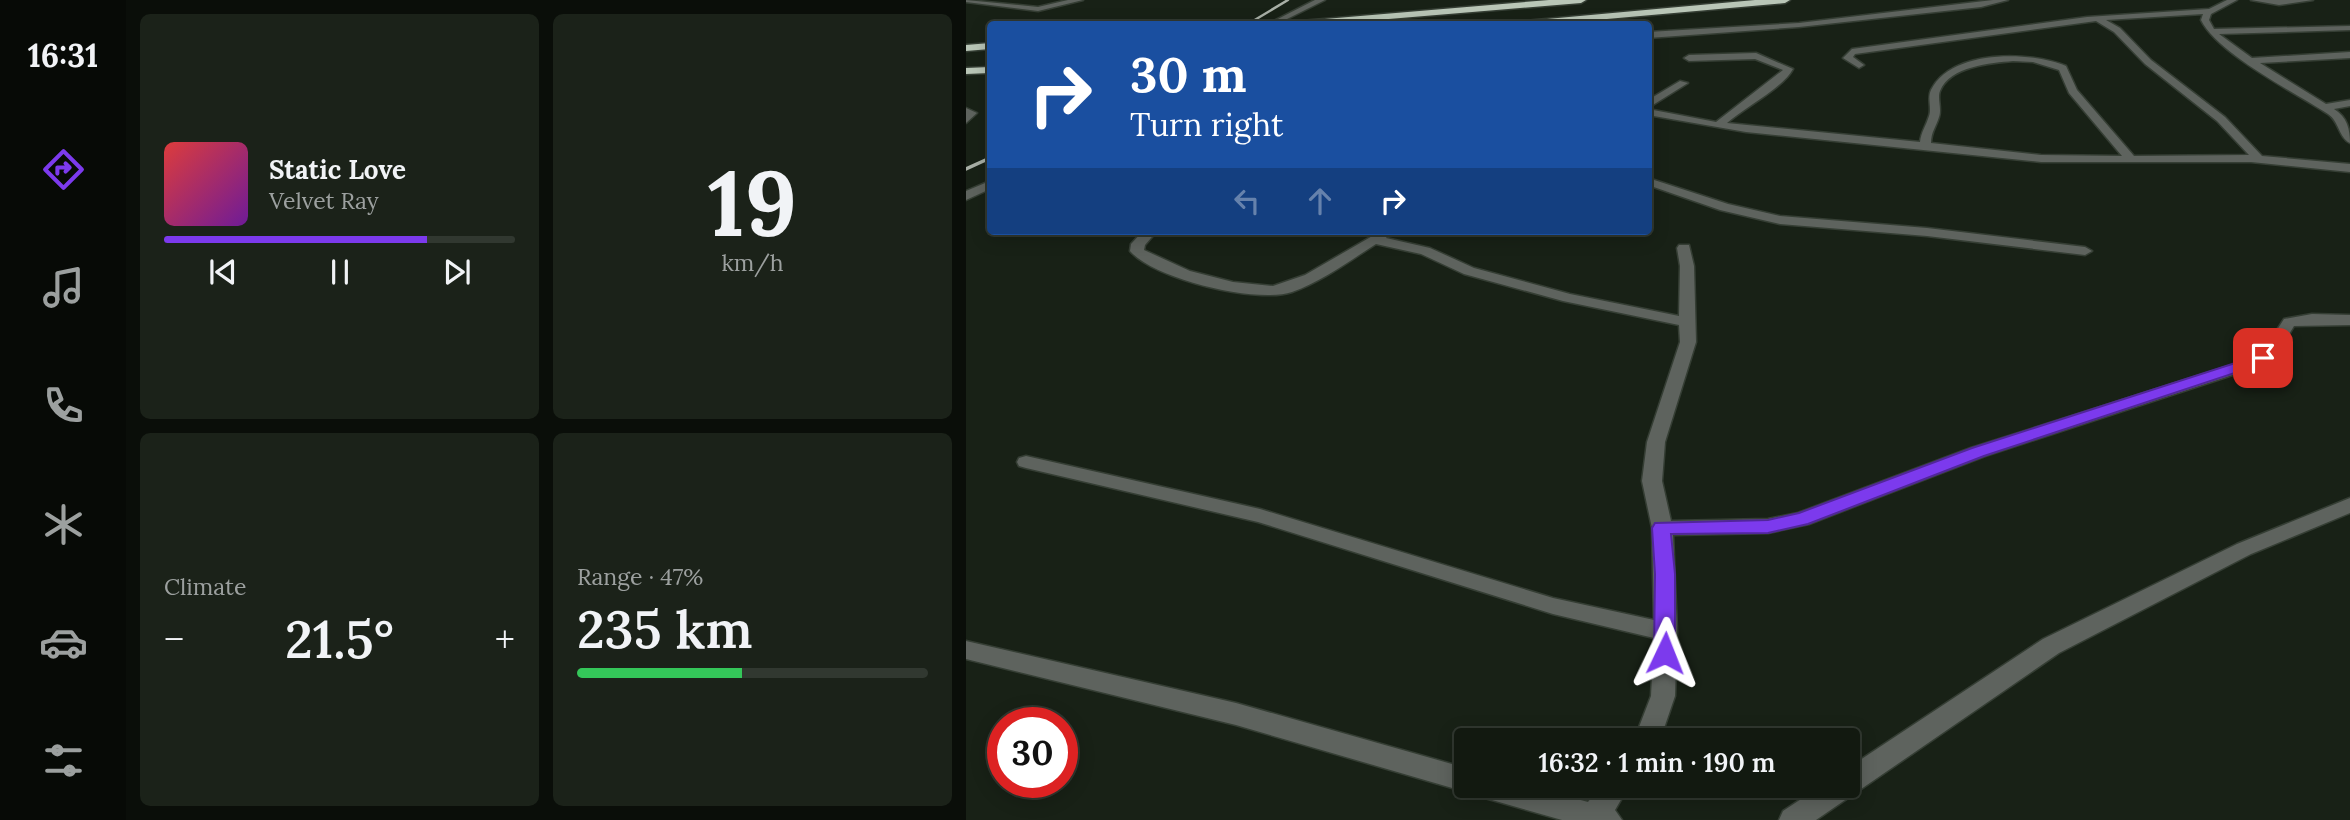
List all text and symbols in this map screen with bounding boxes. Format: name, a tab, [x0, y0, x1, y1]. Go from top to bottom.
text: 16:31	[28, 35, 98, 76]
text: 30 m	[1130, 43, 1247, 105]
icon: right	[1015, 49, 1106, 140]
text: Turn right	[1130, 104, 1283, 145]
text: 19	[708, 144, 797, 261]
icon: directions	[39, 145, 88, 194]
text: Static Love	[269, 153, 406, 186]
icon: left	[1228, 182, 1266, 220]
icon: ahead	[1301, 182, 1339, 220]
icon: right	[1374, 182, 1412, 220]
text: Velvet Ray	[269, 186, 379, 215]
text: km/h	[721, 248, 784, 277]
icon: previous	[204, 253, 242, 291]
icon: pause	[321, 253, 359, 291]
icon: next	[438, 253, 476, 291]
icon: music	[39, 263, 88, 312]
pin	[2233, 328, 2293, 388]
icon: arrive	[2244, 339, 2282, 377]
icon: phone	[39, 381, 88, 430]
icon: climate	[39, 500, 88, 549]
text: Range · 47%	[577, 562, 703, 591]
text: Climate	[164, 572, 246, 601]
text: 235 km	[577, 596, 753, 662]
text: 21.5°	[285, 606, 394, 672]
text: −	[164, 615, 184, 663]
text: +	[495, 615, 515, 663]
position arrow	[1628, 616, 1702, 690]
icon: car	[39, 618, 88, 667]
speed limit sign: 30	[987, 707, 1078, 798]
icon: filters	[39, 736, 88, 785]
text: 16:32 · 1 min · 190 m	[1539, 746, 1775, 779]

